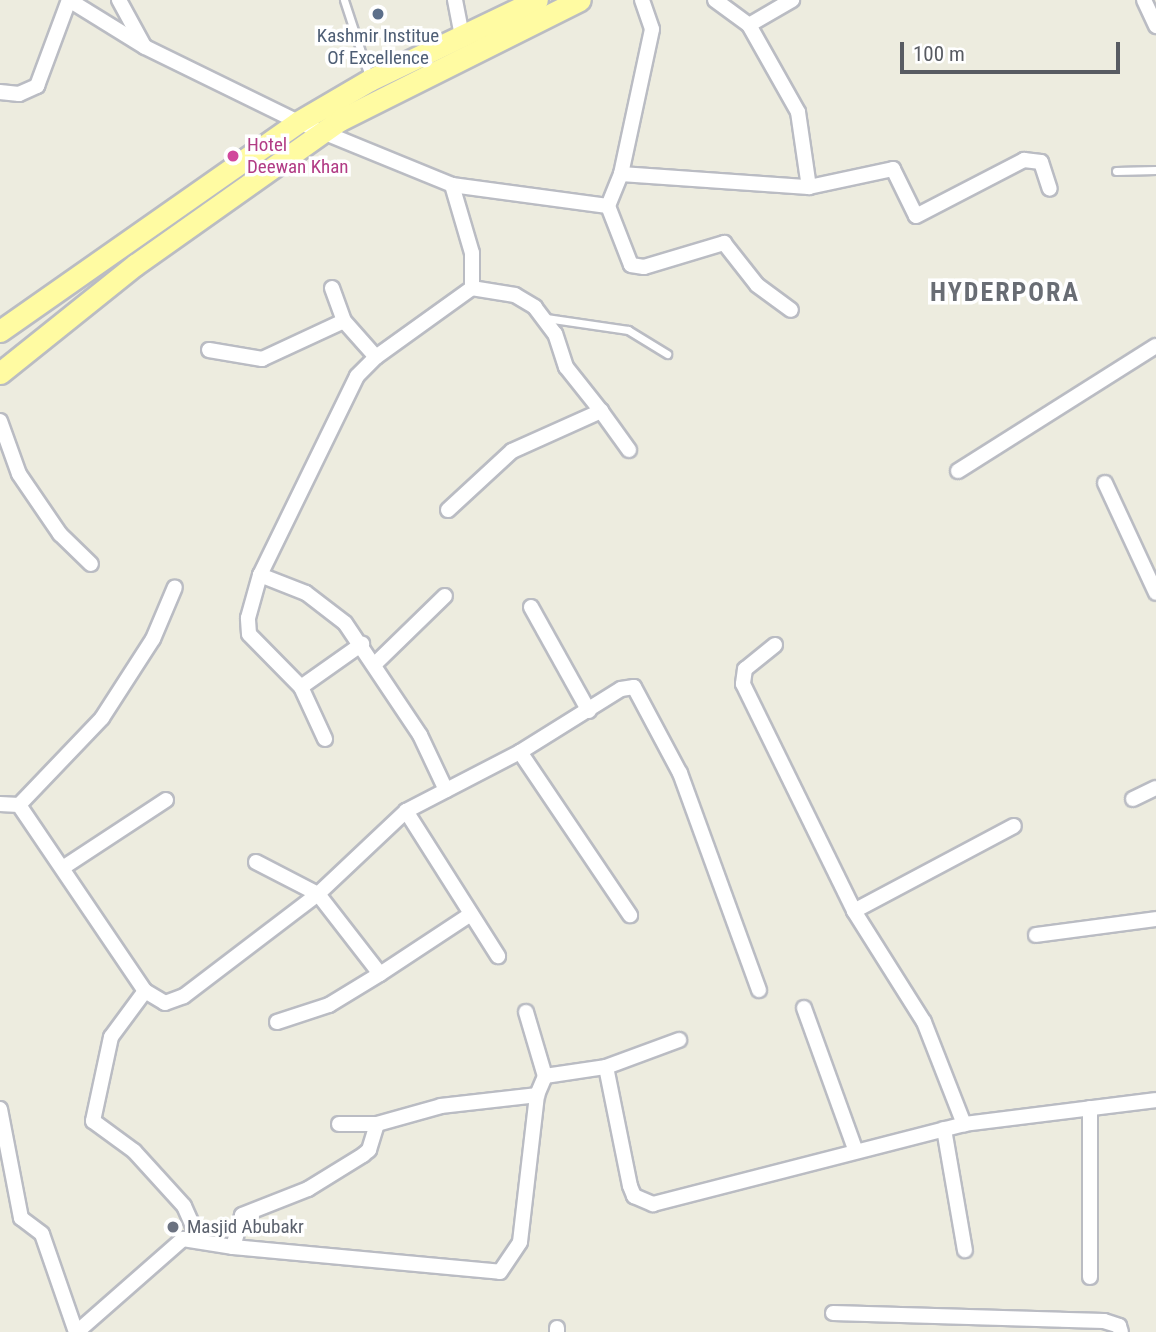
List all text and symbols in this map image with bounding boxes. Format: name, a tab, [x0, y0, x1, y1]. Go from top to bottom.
marker: Kashmir Institue Of Excellence	[370, 6, 386, 22]
place label: Kashmir Institue Of Excellence	[317, 25, 439, 69]
scale bar	[904, 28, 1124, 72]
text: 100 m	[913, 42, 965, 66]
place label: Hotel Deewan Khan	[247, 134, 349, 178]
marker: Hotel Deewan Khan	[225, 148, 241, 164]
district label: HYDERPORA	[931, 277, 1079, 309]
place label: Masjid Abubakr	[187, 1216, 304, 1238]
marker: Masjid Abubakr	[165, 1219, 181, 1235]

